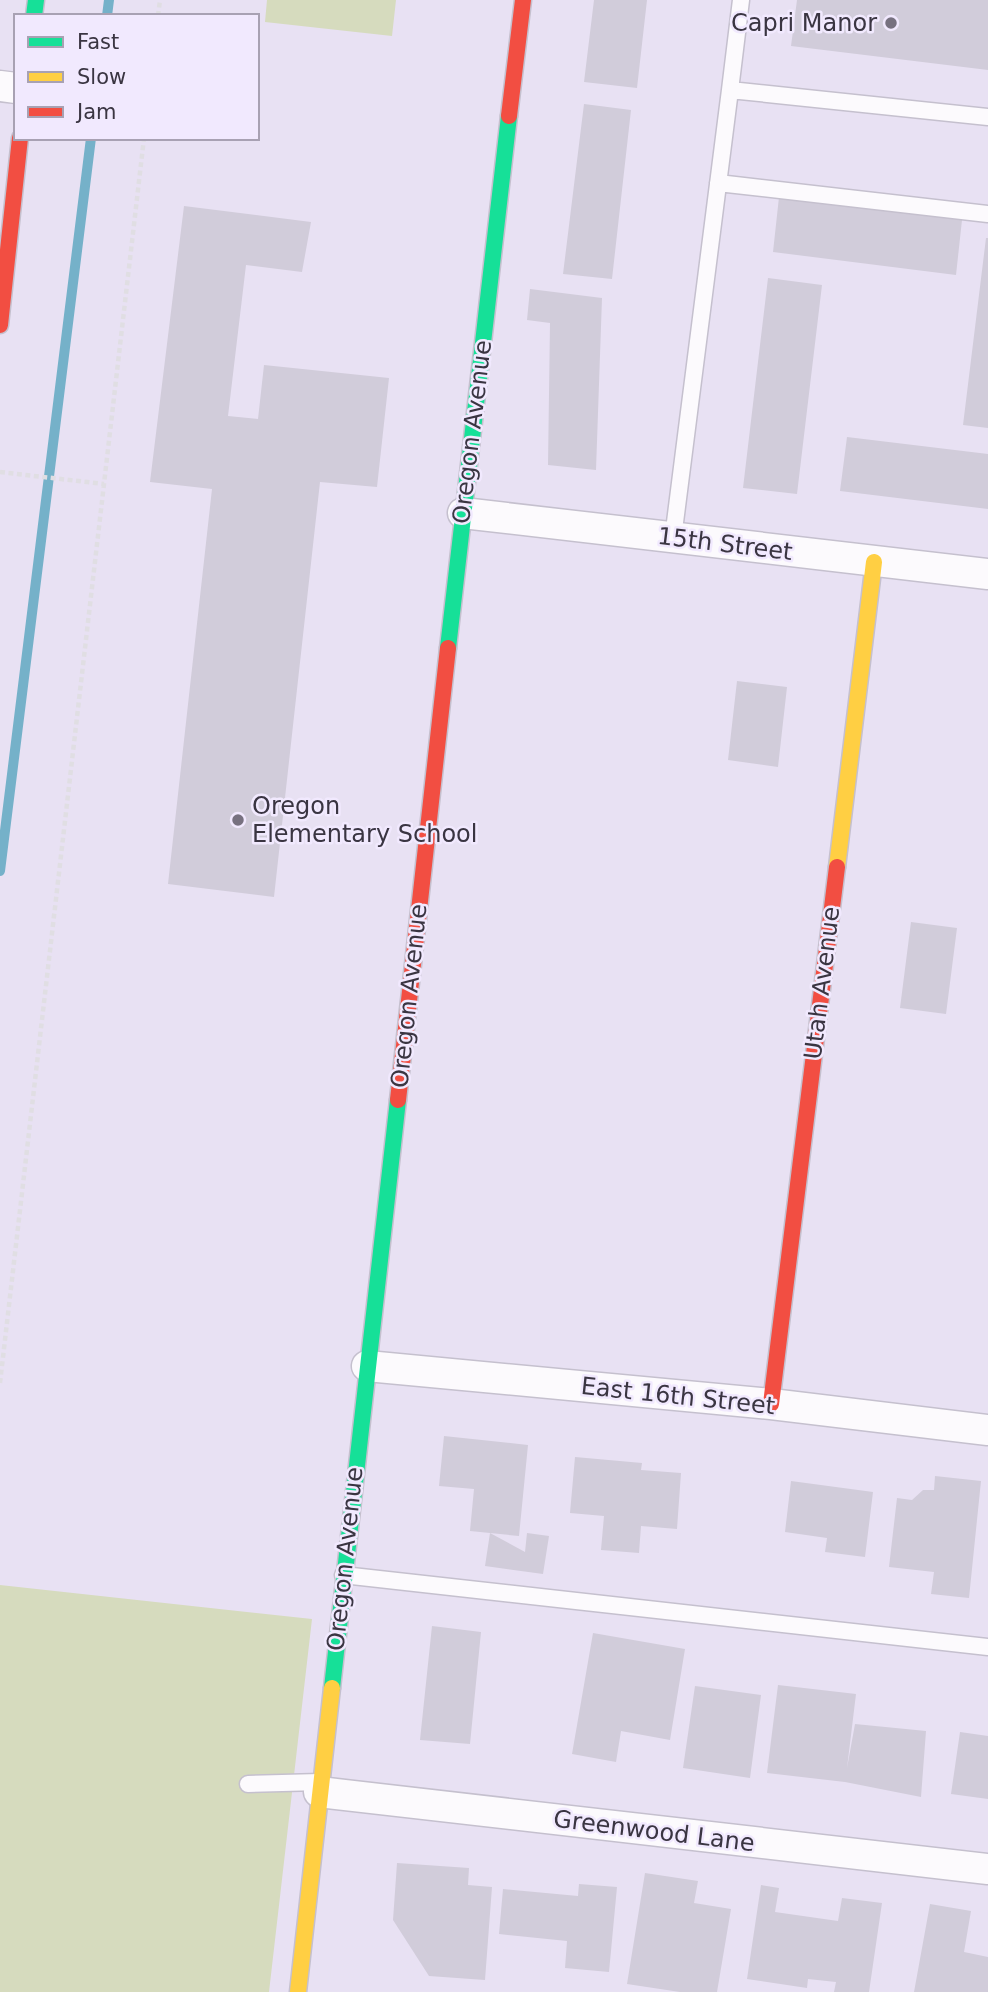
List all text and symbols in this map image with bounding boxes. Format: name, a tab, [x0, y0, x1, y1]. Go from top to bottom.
place label: Capri Manor	[731, 9, 877, 37]
legend	[14, 14, 259, 140]
marker: Capri Manor	[883, 15, 899, 31]
text: Fast	[77, 30, 119, 54]
text: Slow	[77, 65, 126, 89]
text: Jam	[75, 100, 117, 124]
street label: Oregon Avenue	[447, 339, 497, 525]
street label: 15th Street	[656, 522, 794, 566]
place label: Oregon Elementary School	[252, 792, 477, 848]
marker: Oregon Elementary School	[230, 812, 246, 828]
street label: Oregon Avenue	[385, 903, 433, 1089]
street label: Utah Avenue	[799, 905, 845, 1061]
street label: East 16th Street	[580, 1372, 776, 1420]
street label: Oregon Avenue	[321, 1466, 369, 1652]
street label: Greenwood Lane	[552, 1805, 756, 1857]

